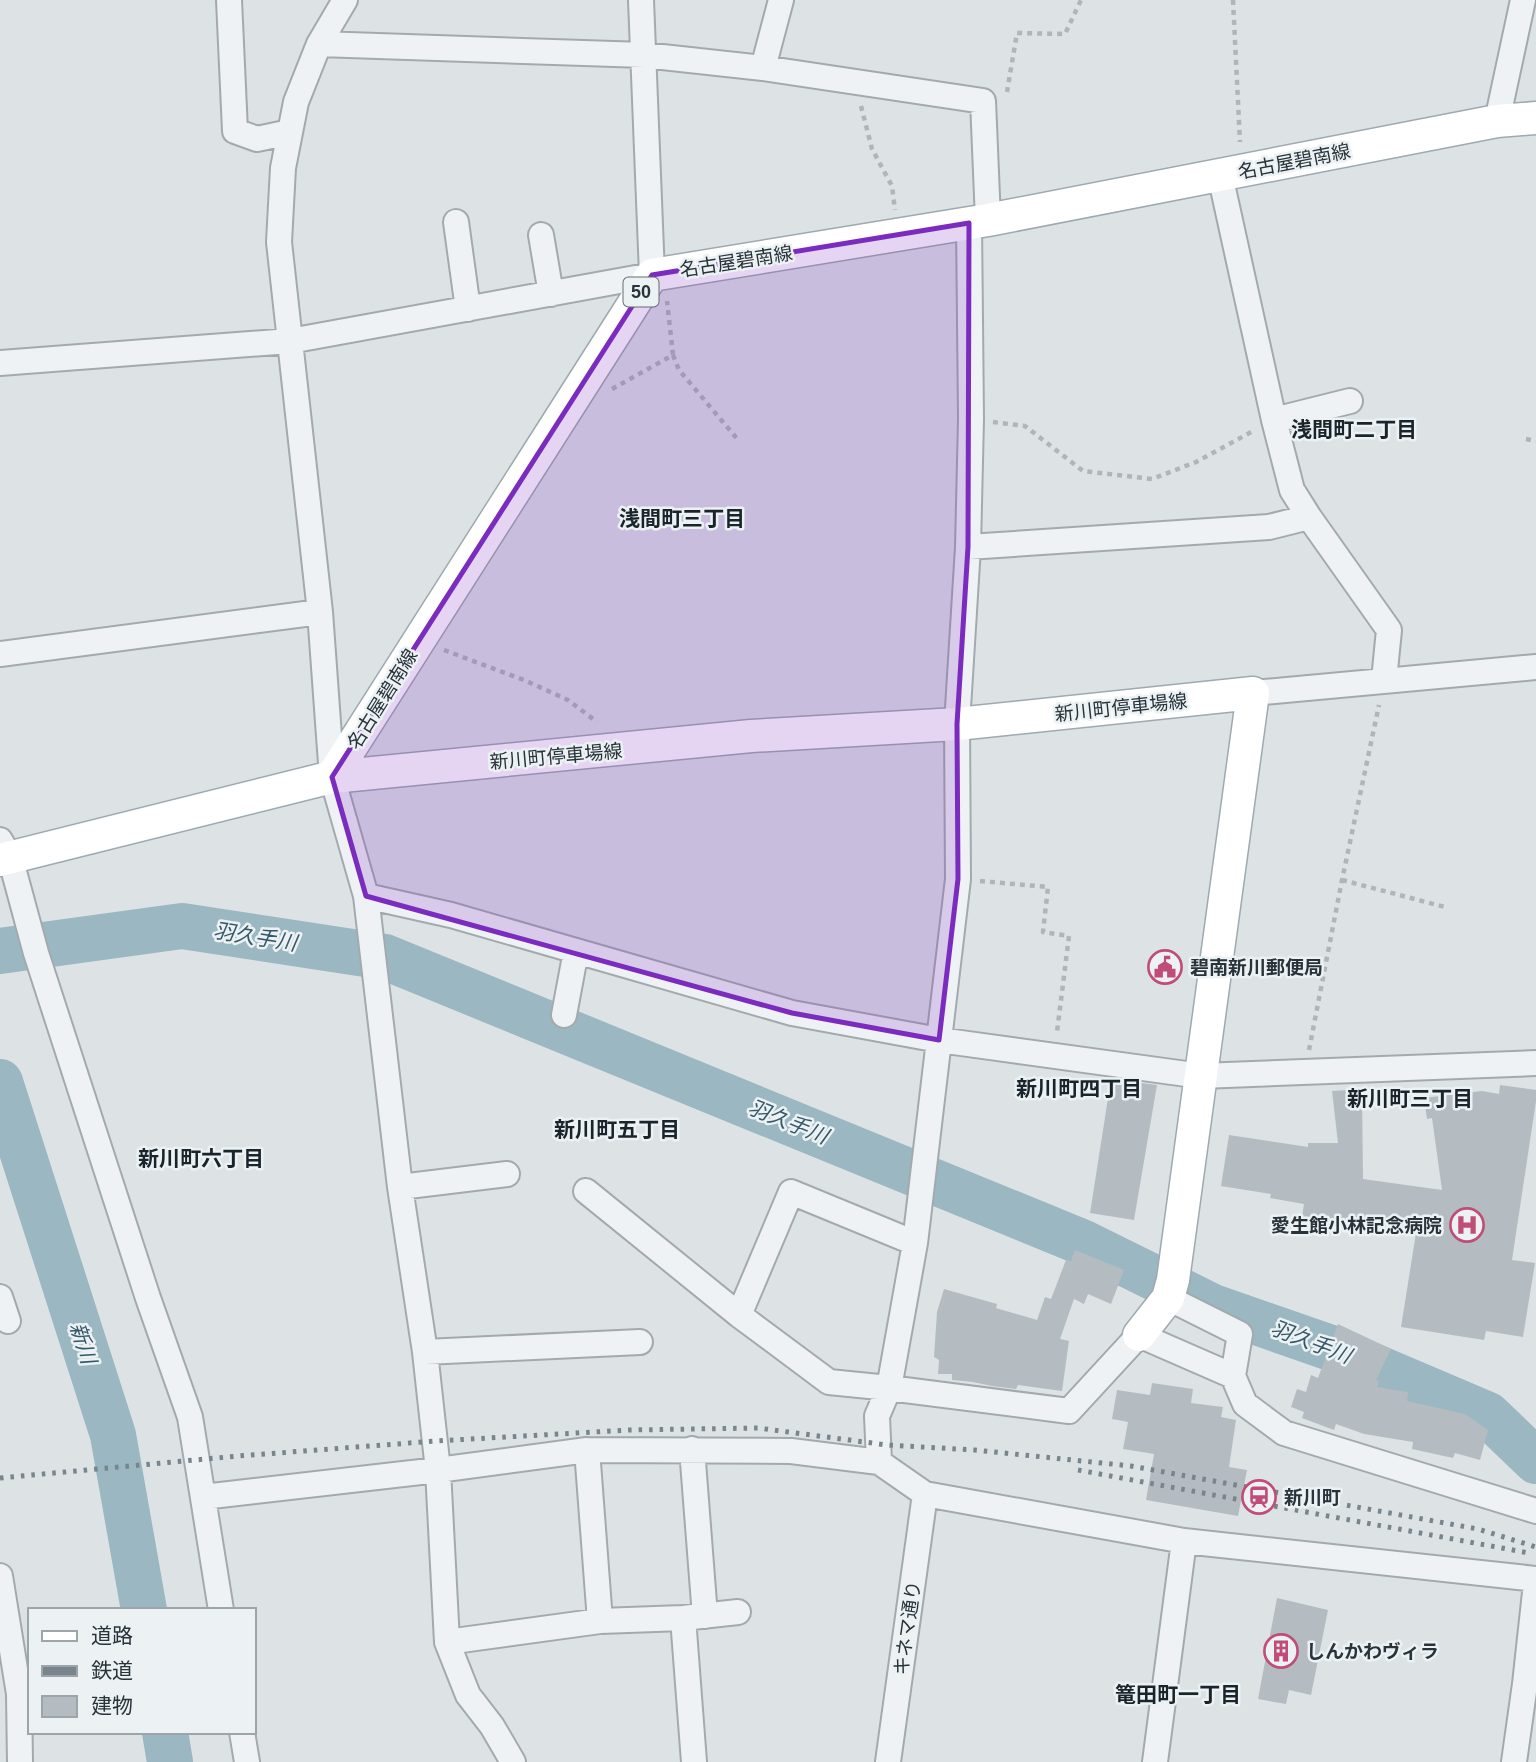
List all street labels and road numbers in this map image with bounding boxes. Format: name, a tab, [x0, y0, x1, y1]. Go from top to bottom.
street label: 名古屋碧南線	[1236, 140, 1352, 183]
street label: 名古屋碧南線	[678, 242, 794, 281]
road number: 50	[624, 278, 658, 306]
street label: 名古屋碧南線	[343, 645, 422, 753]
street label: 新川町停車場線	[1054, 690, 1188, 725]
street label: 新川町停車場線	[489, 740, 623, 773]
street label: キネマ通り	[890, 1580, 925, 1677]

